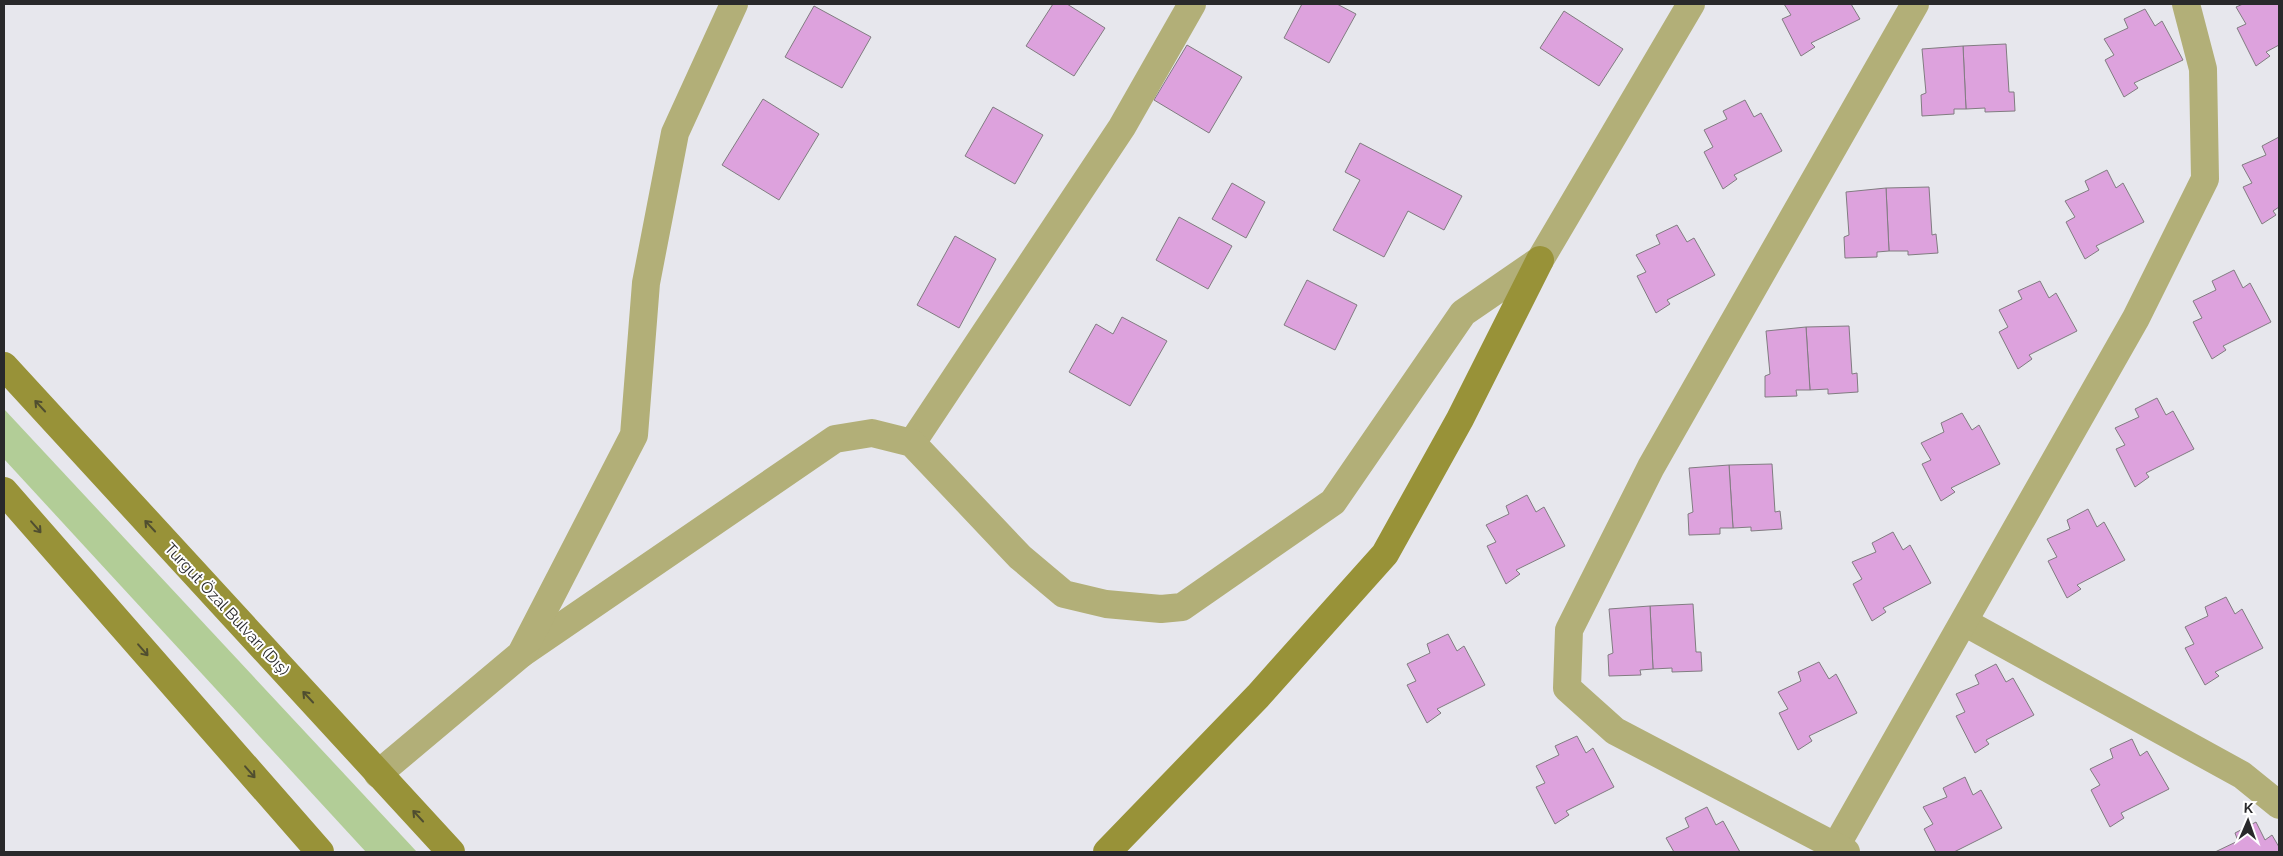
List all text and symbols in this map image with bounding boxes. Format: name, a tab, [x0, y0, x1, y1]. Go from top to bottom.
one-way arrow	[35, 399, 46, 412]
one-way arrow	[144, 519, 156, 532]
one-way arrow	[30, 521, 42, 534]
street label: Turgut Özal Bulvarı (Dış)	[161, 538, 294, 679]
one-way arrow	[137, 643, 149, 656]
one-way arrow	[302, 690, 313, 703]
one-way arrow	[244, 765, 255, 778]
north arrow	[2223, 796, 2273, 846]
text: K	[2243, 800, 2254, 816]
one-way arrow	[412, 810, 423, 823]

